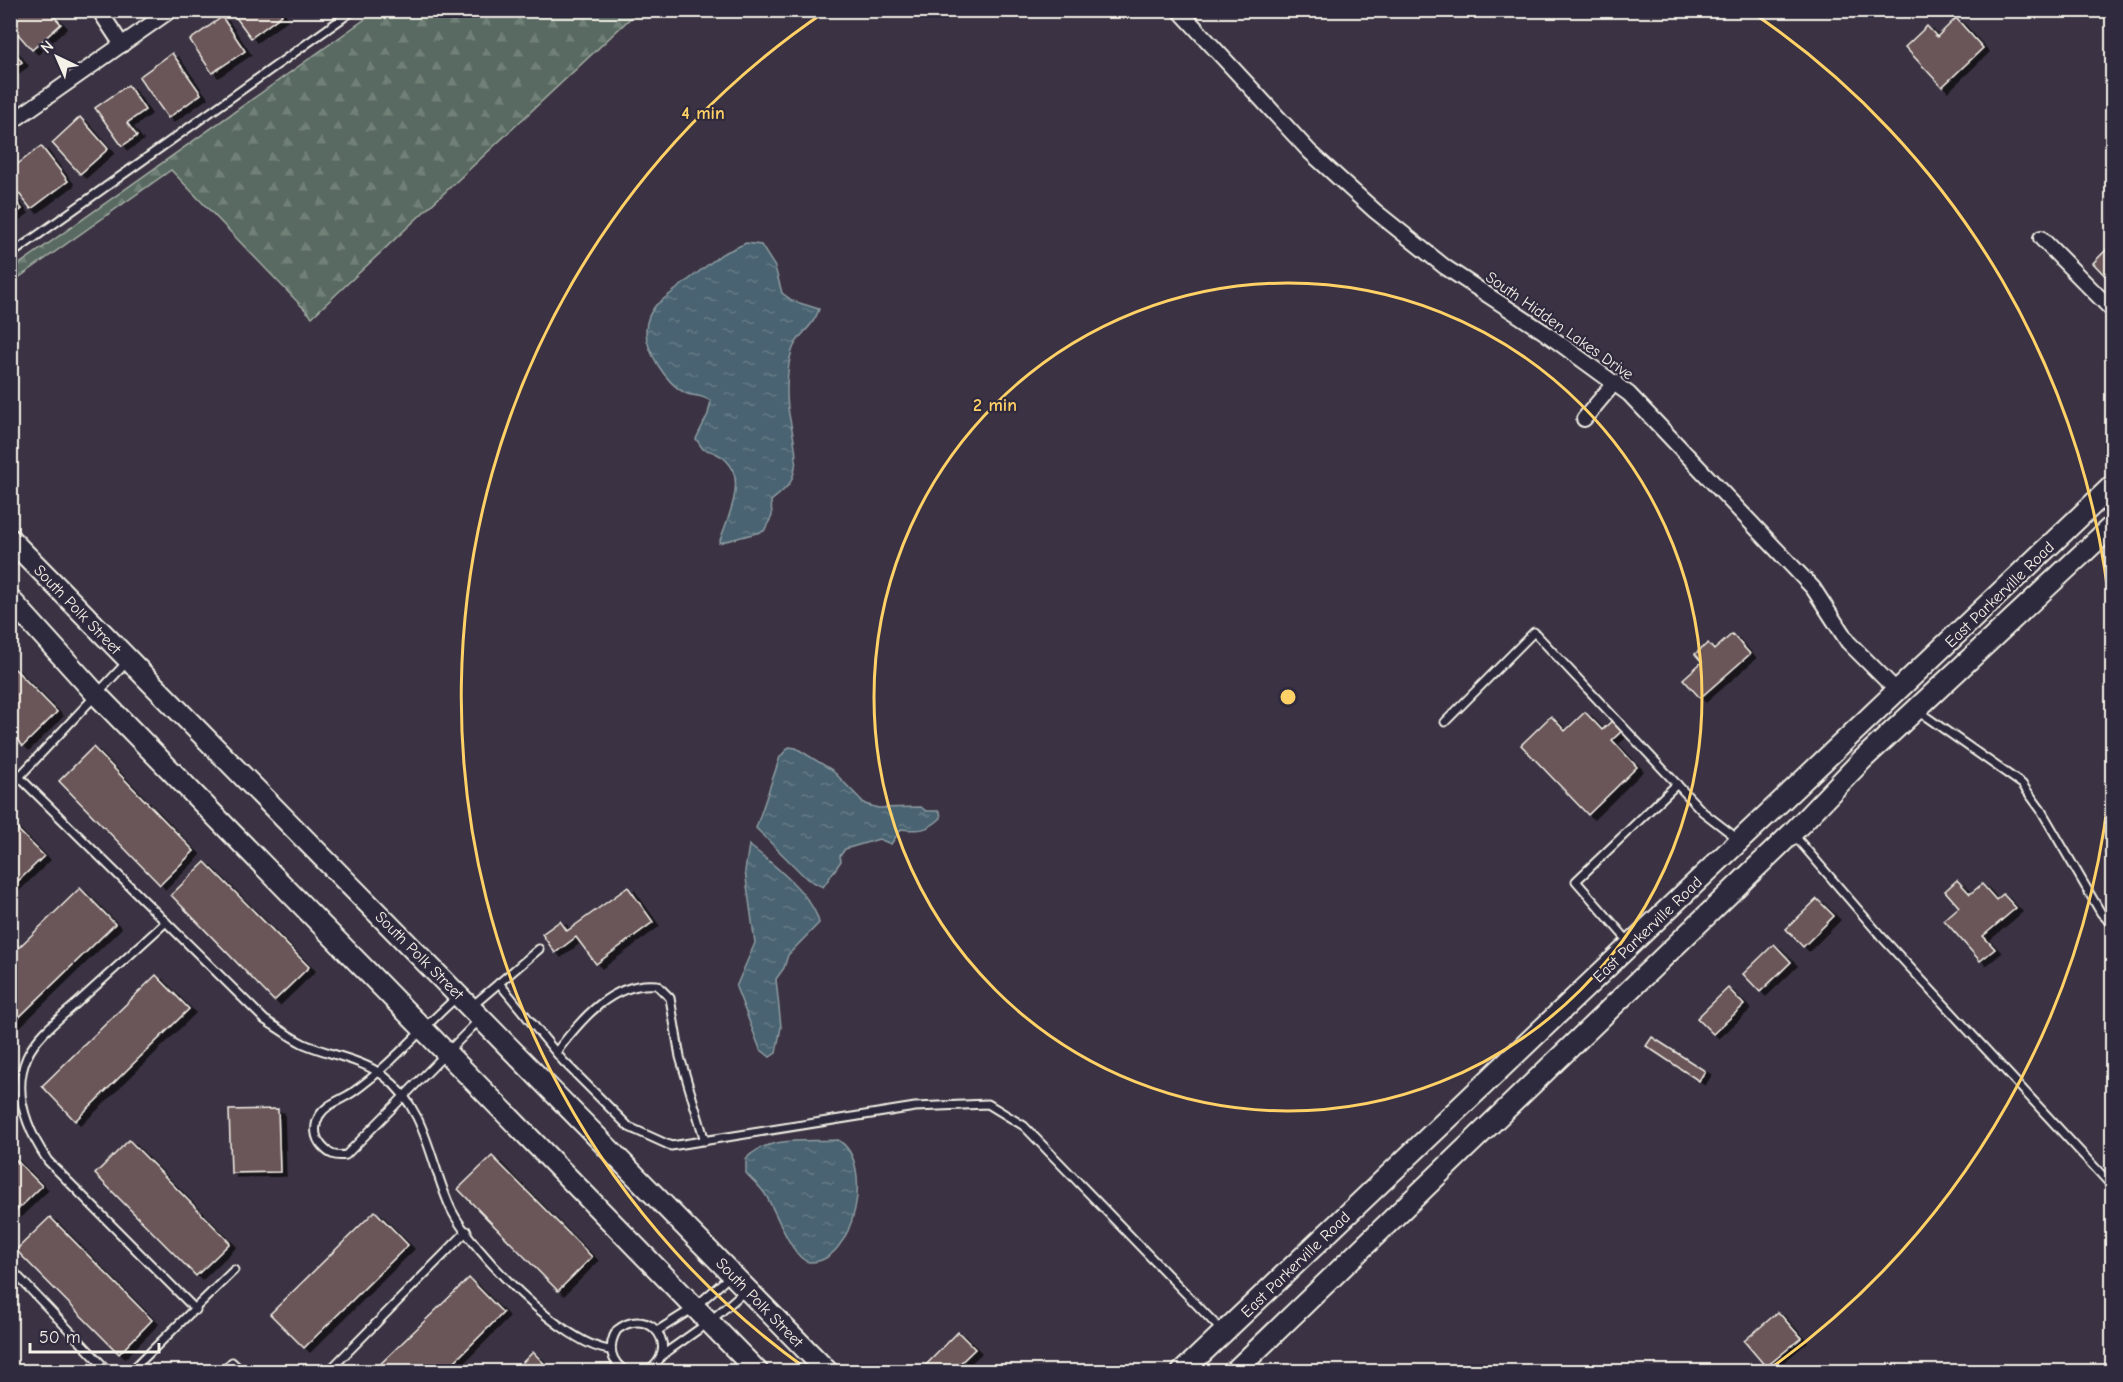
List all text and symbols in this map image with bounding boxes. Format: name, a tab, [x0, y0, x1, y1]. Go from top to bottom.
north arrow	[27, 27, 87, 87]
text: N	[37, 37, 57, 57]
text: 4 min	[681, 103, 725, 124]
street label: South Hidden Lakes Drive	[1482, 268, 1637, 384]
text: 2 min	[973, 395, 1017, 416]
street label: East Parkerville Road	[1942, 538, 2058, 651]
street label: South Polk Street	[30, 561, 125, 658]
centre of rings	[1278, 687, 1298, 707]
street label: East Parkerville Road	[1590, 873, 1706, 986]
street label: South Polk Street	[371, 908, 467, 1004]
street label: East Parkerville Road	[1238, 1208, 1354, 1321]
street label: South Polk Street	[712, 1254, 807, 1351]
scale bar	[30, 1316, 159, 1354]
text: 50 m	[39, 1327, 81, 1348]

